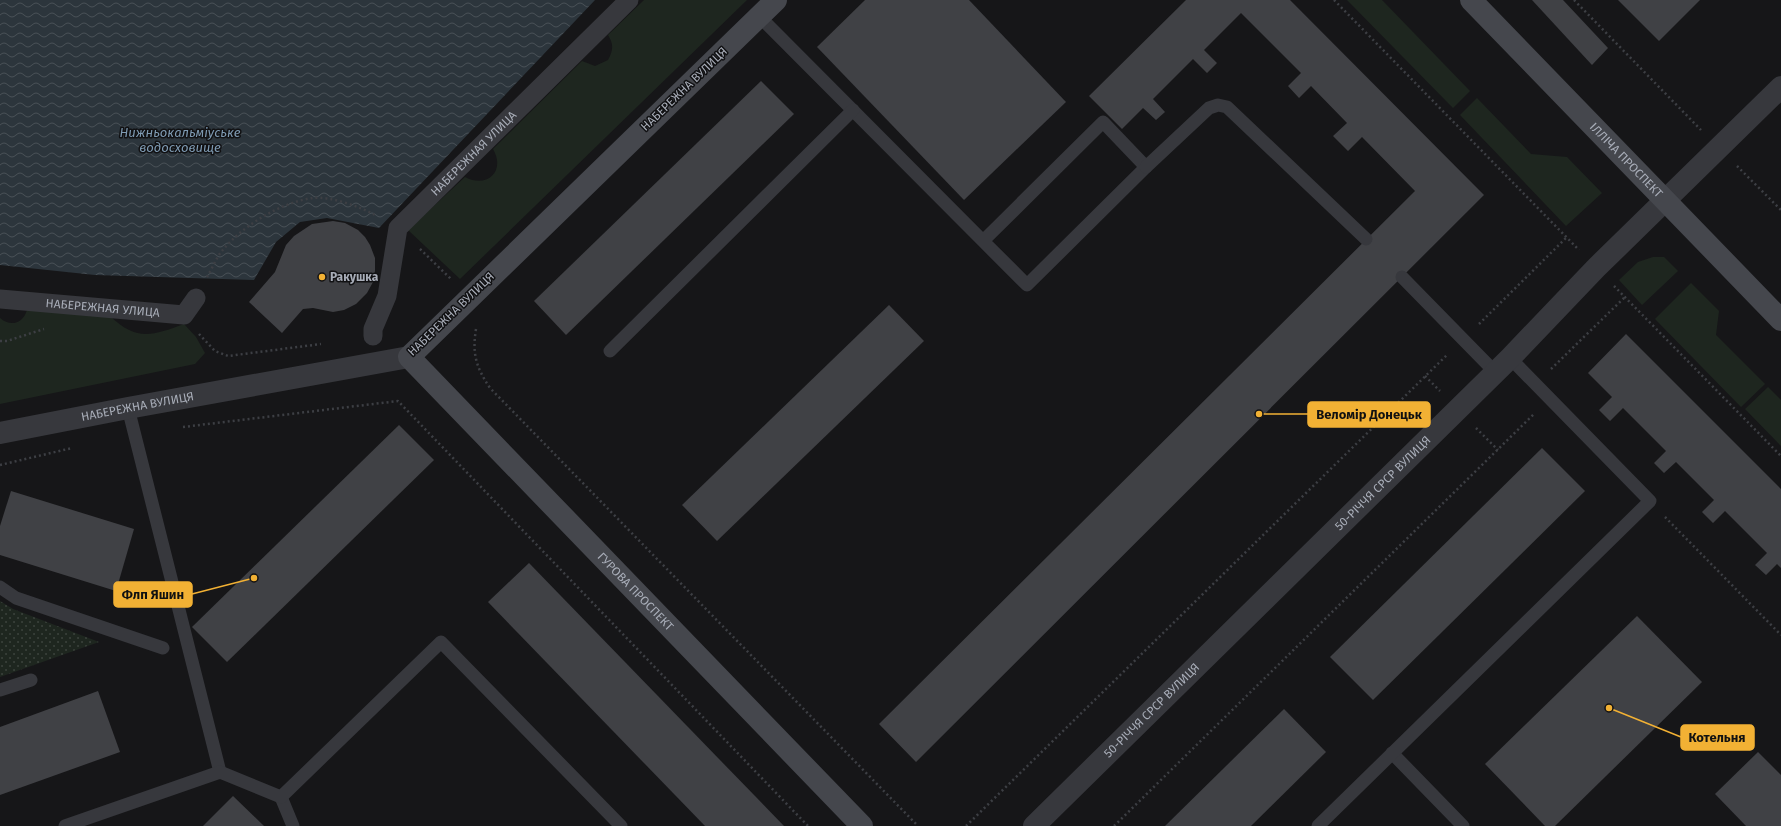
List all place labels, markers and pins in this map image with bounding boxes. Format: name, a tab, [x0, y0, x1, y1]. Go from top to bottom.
place label: Ракушка	[330, 270, 379, 284]
marker: Ракушка	[317, 272, 327, 282]
callout: Веломір Донецьк	[1308, 402, 1430, 427]
callout: Флп Яшин	[114, 582, 192, 607]
callout: Котельня	[1681, 725, 1754, 750]

